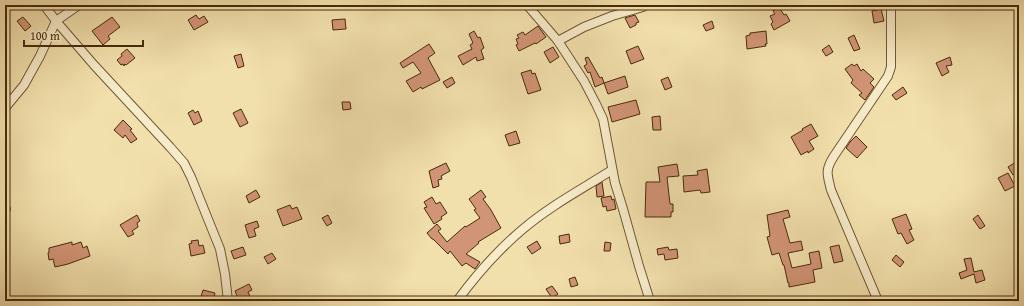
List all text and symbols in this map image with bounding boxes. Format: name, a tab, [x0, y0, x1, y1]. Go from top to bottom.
scale bar	[24, 22, 143, 48]
text: 100 m	[30, 27, 60, 44]

